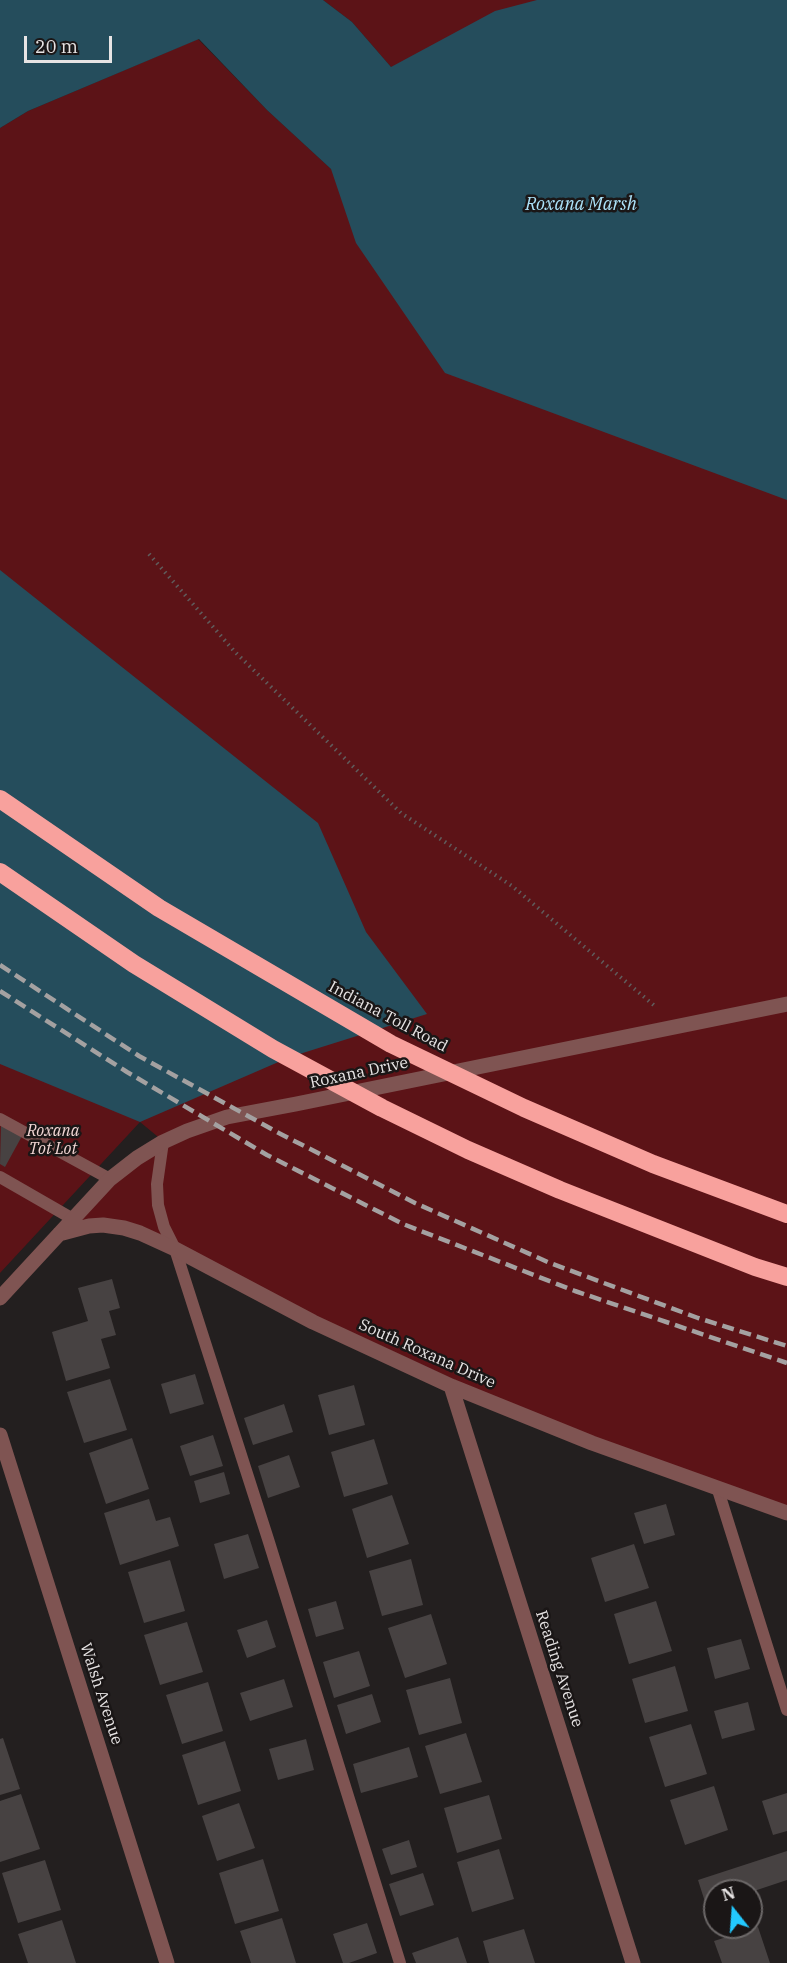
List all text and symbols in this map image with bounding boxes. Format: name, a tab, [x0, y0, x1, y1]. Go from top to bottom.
scale bar	[27, 24, 116, 62]
text: 20 m	[35, 35, 78, 58]
water label: Roxana Marsh	[525, 194, 637, 216]
street label: Indiana Toll Road	[325, 978, 451, 1056]
street label: Roxana Drive	[308, 1053, 410, 1093]
park label: Roxana Tot Lot	[27, 1121, 79, 1159]
street label: South Roxana Drive	[356, 1315, 498, 1393]
street label: Reading Avenue	[531, 1608, 587, 1730]
street label: Walsh Avenue	[76, 1641, 126, 1747]
north arrow	[703, 1879, 763, 1939]
text: N	[719, 1882, 737, 1905]

